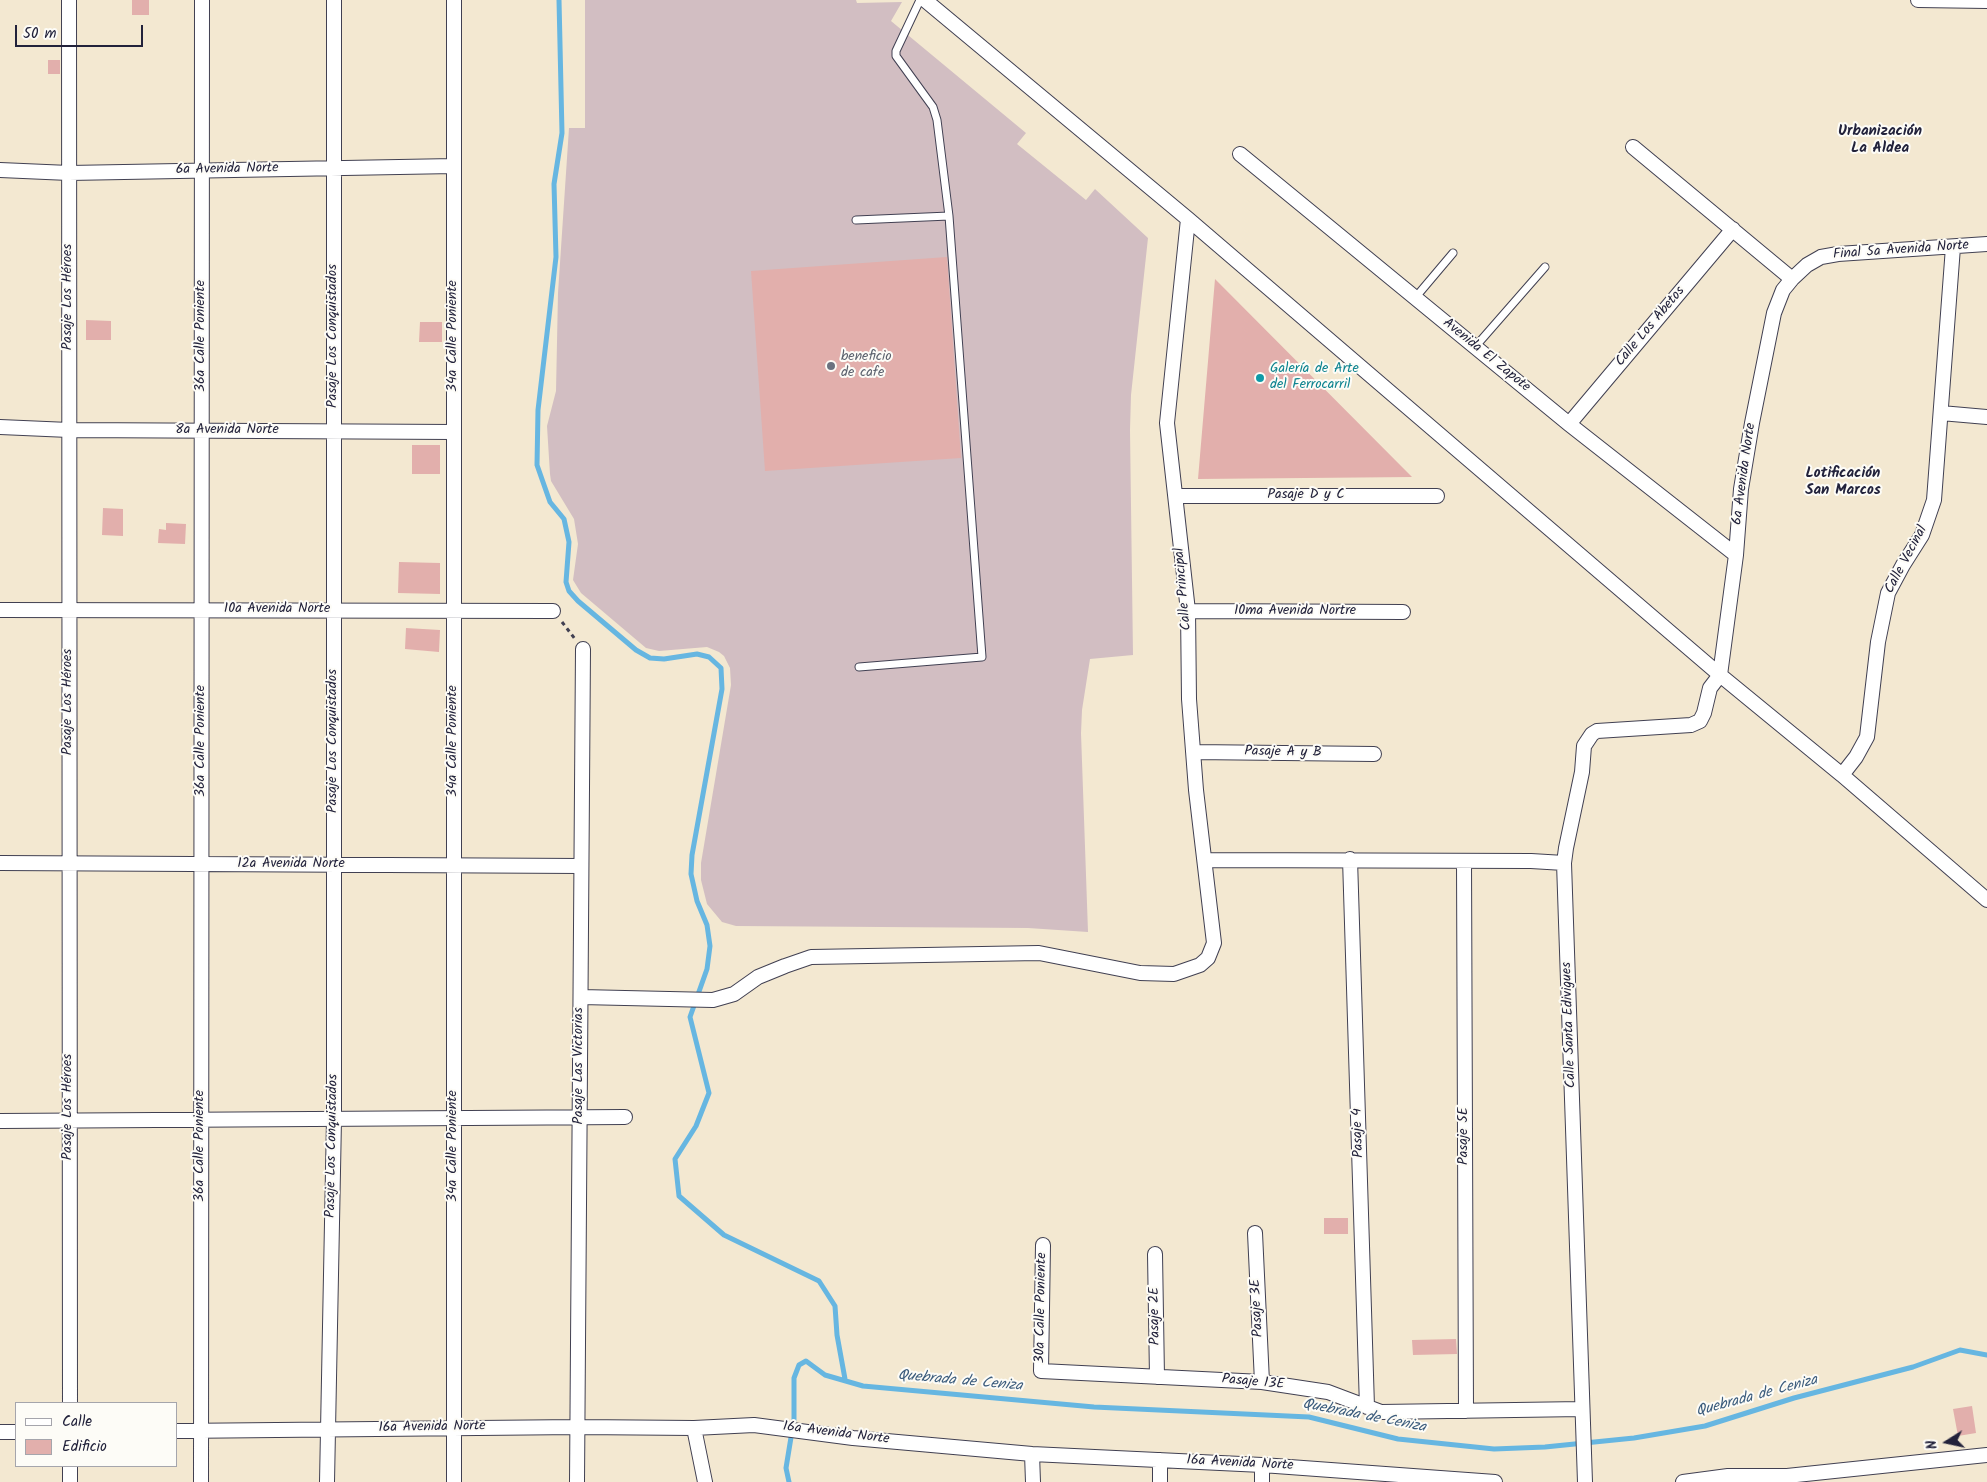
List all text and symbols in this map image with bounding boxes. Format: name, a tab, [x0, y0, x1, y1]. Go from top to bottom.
scale bar	[18, 15, 145, 47]
text: 50 m	[23, 22, 57, 46]
district label: Urbanización La Aldea	[1838, 123, 1922, 158]
street label: 6a Avenida Norte	[175, 161, 279, 179]
street label: Final 5a Avenida Norte	[1832, 238, 1970, 264]
street label: Pasaje Los Héroes	[61, 244, 77, 350]
street label: Pasaje Los Conquistados	[326, 264, 342, 408]
street label: 36a Calle Poniente	[194, 280, 210, 392]
street label: 34a Calle Poniente	[446, 280, 462, 392]
street label: Calle Los Abetos	[1613, 284, 1689, 370]
street label: Avenida El Zapote	[1439, 316, 1533, 396]
place label: beneficio de cafe	[841, 350, 892, 382]
marker: beneficio de cafe	[825, 360, 837, 372]
place label: Galería de Arte del Ferrocarril	[1270, 362, 1359, 394]
marker: Galería de Arte del Ferrocarril	[1254, 372, 1266, 384]
street label: 6a Avenida Norte	[1730, 422, 1760, 526]
street label: 8a Avenida Norte	[175, 423, 279, 439]
district label: Lotificación San Marcos	[1805, 465, 1881, 500]
street label: Pasaje D y C	[1267, 488, 1345, 504]
street label: Calle Vecinal	[1882, 523, 1932, 597]
street label: Calle Principal	[1172, 547, 1196, 631]
street label: 10a Avenida Norte	[224, 602, 330, 618]
street label: 10ma Avenida Nortre	[1234, 604, 1356, 620]
street label: Pasaje Los Héroes	[61, 649, 77, 755]
street label: Pasaje Los Conquistados	[326, 669, 342, 813]
street label: 36a Calle Poniente	[194, 685, 210, 797]
street label: 34a Calle Poniente	[446, 685, 462, 797]
street label: Pasaje A y B	[1244, 744, 1322, 762]
street label: 12a Avenida Norte	[237, 857, 345, 873]
street label: Calle Santa Edivigues	[1559, 962, 1581, 1088]
street label: Pasaje Las Victorias	[572, 1007, 588, 1125]
street label: Pasaje Los Héroes	[61, 1054, 77, 1160]
street label: Pasaje Los Conquistados	[323, 1074, 343, 1218]
street label: 36a Calle Poniente	[193, 1090, 209, 1202]
street label: 34a Calle Poniente	[446, 1090, 462, 1202]
street label: Pasaje 5E	[1457, 1107, 1473, 1165]
street label: Pasaje 4	[1350, 1108, 1368, 1158]
street label: 30a Calle Poniente	[1033, 1252, 1051, 1364]
street label: Pasaje 3E	[1248, 1278, 1268, 1338]
street label: Pasaje 2E	[1147, 1287, 1165, 1345]
water label: Quebrada de Ceniza	[897, 1368, 1023, 1396]
street label: Pasaje 13E	[1221, 1372, 1285, 1394]
water label: Quebrada de Ceniza	[1694, 1372, 1820, 1422]
water label: Quebrada de Ceniza	[1301, 1396, 1427, 1438]
legend	[15, 1402, 178, 1467]
text: Calle	[62, 1410, 92, 1434]
north arrow	[1922, 1417, 1972, 1467]
street label: 16a Avenida Norte	[378, 1419, 486, 1437]
street label: 16a Avenida Norte	[782, 1419, 890, 1449]
text: Edificio	[62, 1435, 107, 1459]
text: N	[1921, 1438, 1944, 1451]
street label: 16a Avenida Norte	[1186, 1453, 1294, 1475]

